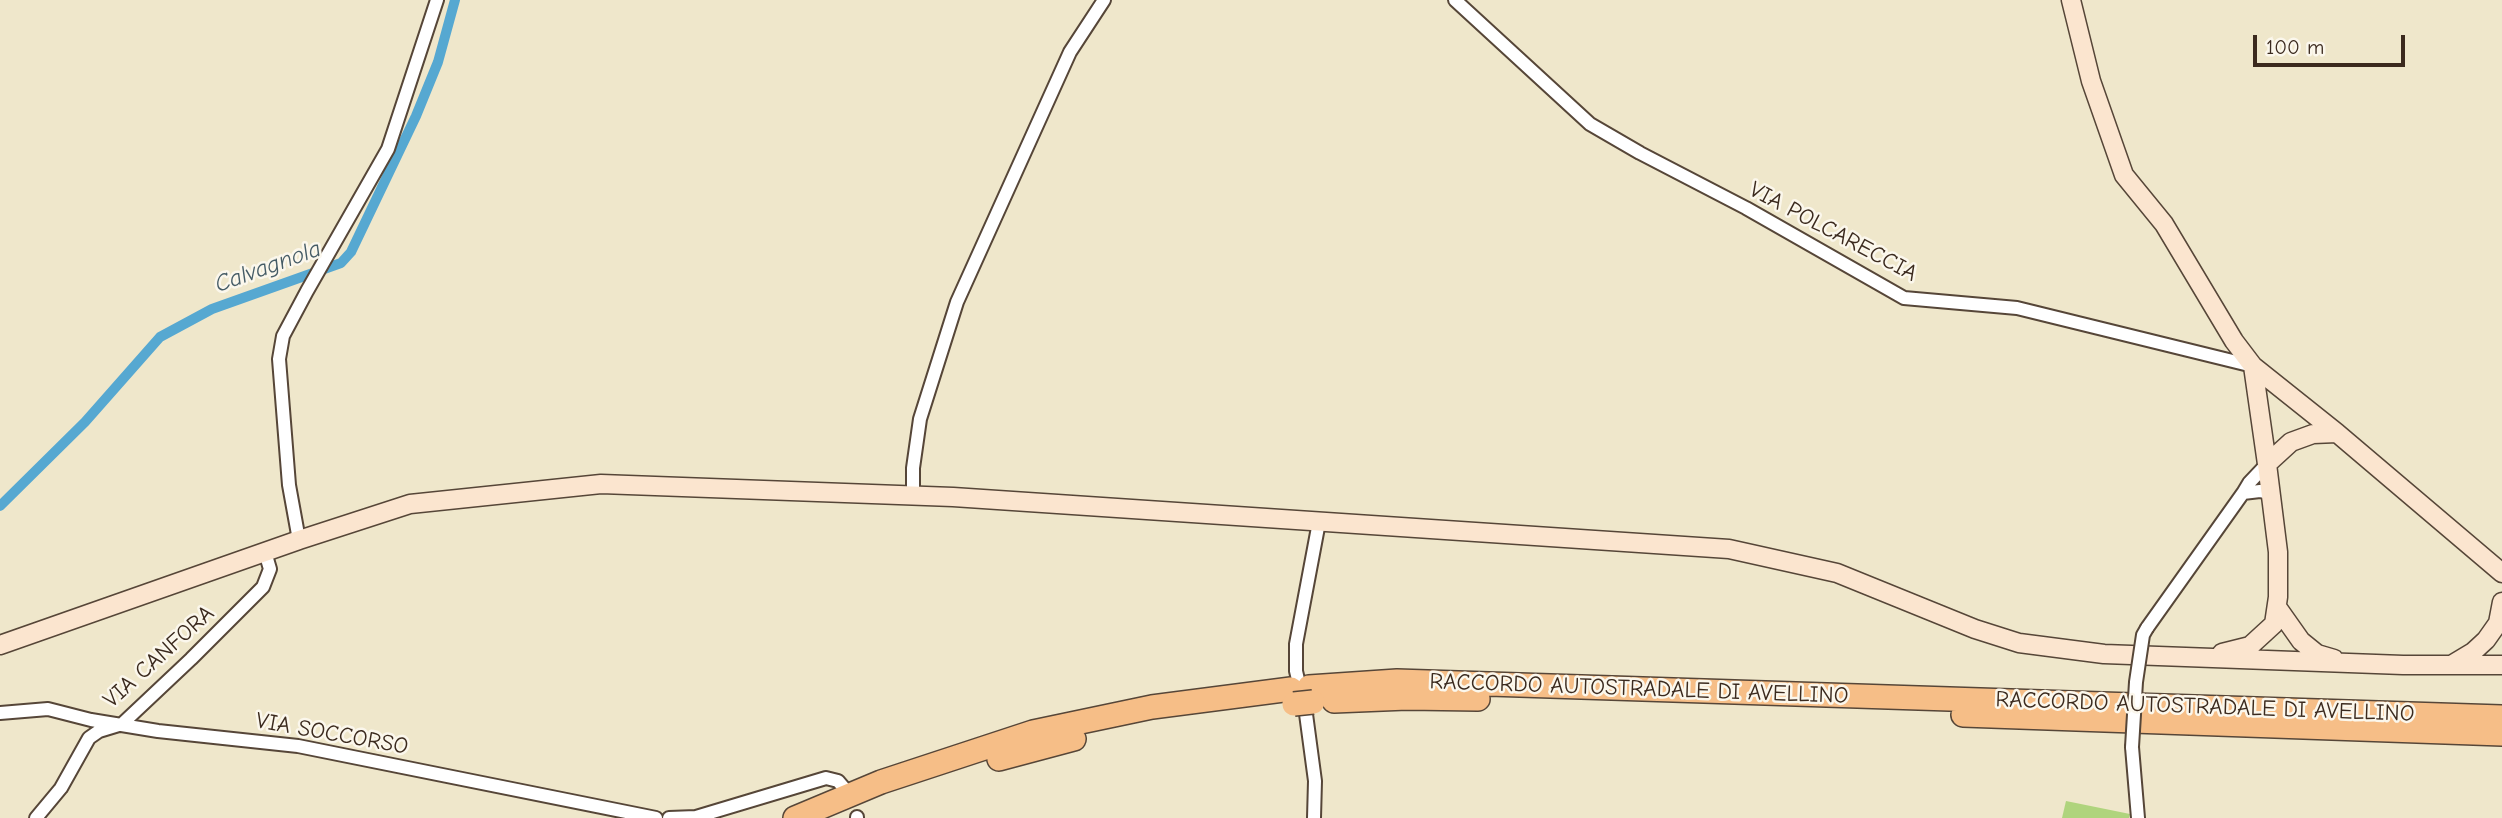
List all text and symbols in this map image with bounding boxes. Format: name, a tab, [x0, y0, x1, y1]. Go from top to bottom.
scale bar	[2257, 21, 2409, 65]
text: 100 m	[2266, 35, 2324, 59]
street label: VIA POLCARECCIA	[1744, 176, 1922, 288]
water label: Calvagnola	[211, 235, 325, 299]
street label: VIA CANFORA	[98, 600, 220, 714]
street label: RACCORDO AUTOSTRADALE DI AVELLINO	[1429, 668, 1849, 710]
street label: RACCORDO AUTOSTRADALE DI AVELLINO	[1995, 686, 2415, 728]
street label: VIA SOCCORSO	[254, 707, 410, 761]

